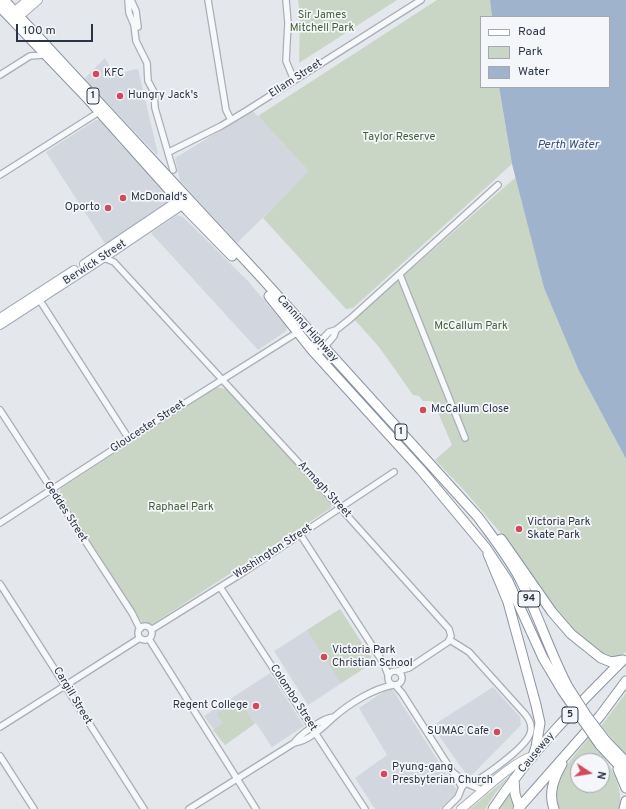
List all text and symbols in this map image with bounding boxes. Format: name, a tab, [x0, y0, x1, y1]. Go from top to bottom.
park label: Sir James Mitchell Park	[290, 9, 354, 35]
scale bar	[18, 16, 95, 42]
legend	[480, 16, 610, 88]
text: 100 m	[23, 23, 56, 39]
text: Road	[518, 24, 546, 40]
text: Park	[518, 44, 543, 60]
street label: Ellam Street	[267, 57, 325, 101]
text: Water	[518, 64, 550, 80]
place label: KFC	[104, 67, 124, 81]
marker: KFC	[91, 69, 101, 79]
road number: 1	[87, 88, 99, 104]
place label: Hungry Jack's	[128, 89, 198, 103]
marker: Hungry Jack's	[115, 91, 125, 101]
park label: Taylor Reserve	[363, 131, 435, 145]
water label: Perth Water	[537, 139, 599, 153]
place label: McDonald's	[131, 191, 187, 205]
marker: McDonald's	[118, 193, 128, 203]
place label: Oporto	[65, 201, 100, 215]
marker: Oporto	[103, 203, 113, 213]
street label: Berwick Street	[61, 238, 129, 288]
street label: Canning Highway	[273, 293, 341, 365]
park label: McCallum Park	[434, 320, 508, 334]
street label: Gloucester Street	[108, 398, 188, 456]
place label: McCallum Close	[431, 403, 509, 417]
marker: McCallum Close	[418, 405, 428, 415]
road number: 1	[395, 424, 407, 440]
street label: Armagh Street	[295, 459, 353, 521]
street label: Geddes Street	[40, 479, 90, 545]
park label: Raphael Park	[148, 501, 214, 515]
place label: Victoria Park Skate Park	[527, 516, 591, 542]
street label: Washington Street	[231, 522, 315, 582]
marker: Victoria Park Skate Park	[514, 524, 524, 534]
road number: 94	[518, 591, 540, 607]
place label: Victoria Park Christian School	[332, 644, 413, 670]
marker: Victoria Park Christian School	[319, 652, 329, 662]
street label: Colombo Street	[267, 662, 319, 734]
street label: Cargill Street	[50, 665, 94, 727]
place label: Regent College	[173, 699, 248, 713]
marker: Regent College	[251, 701, 261, 711]
road number: 5	[562, 707, 578, 723]
place label: SUMAC Cafe	[427, 725, 489, 739]
marker: SUMAC Cafe	[492, 727, 502, 737]
street label: Causeway	[516, 730, 558, 776]
north arrow	[570, 753, 610, 793]
place label: Pyung-gang Presbyterian Church	[392, 761, 493, 787]
marker: Pyung-gang Presbyterian Church	[379, 769, 389, 779]
text: N	[593, 770, 608, 781]

